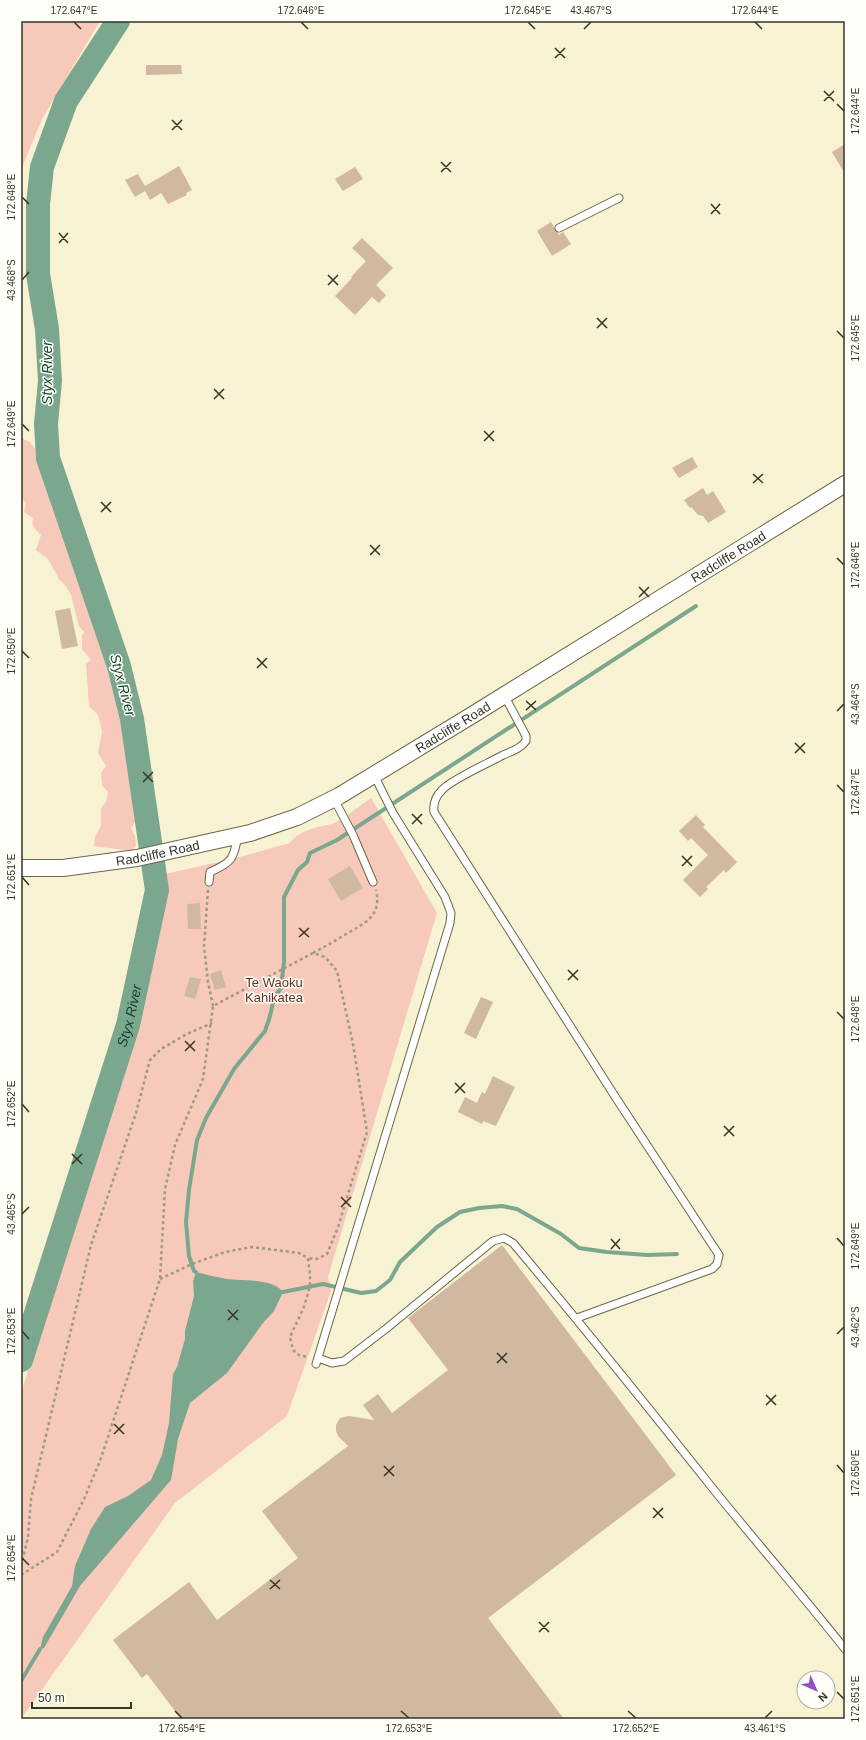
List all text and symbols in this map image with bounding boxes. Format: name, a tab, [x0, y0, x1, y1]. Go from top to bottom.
text: 172.647°E	[51, 5, 98, 16]
text: 172.646°E	[278, 5, 325, 16]
text: 172.645°E	[505, 5, 552, 16]
text: 43.467°S	[570, 5, 612, 16]
text: 172.644°E	[732, 5, 779, 16]
text: 172.644°E	[850, 87, 861, 134]
text: 172.648°E	[6, 173, 17, 220]
text: 43.468°S	[6, 259, 17, 301]
text: 172.645°E	[850, 314, 861, 361]
water label: Styx River	[39, 340, 55, 405]
text: 172.649°E	[6, 400, 17, 447]
street label: Radcliffe Road	[688, 528, 768, 585]
text: 172.646°E	[850, 541, 861, 588]
text: 172.650°E	[6, 627, 17, 674]
water label: Styx River	[107, 652, 139, 719]
text: 43.464°S	[850, 683, 861, 725]
street label: Radcliffe Road	[412, 698, 493, 755]
text: 172.647°E	[850, 768, 861, 815]
street label: Radcliffe Road	[115, 837, 201, 868]
text: 172.651°E	[6, 853, 17, 900]
park label: Te Waoku Kahikatea	[245, 975, 304, 1005]
water label: Styx River	[114, 982, 145, 1049]
text: 172.648°E	[850, 995, 861, 1042]
text: 172.652°E	[6, 1080, 17, 1127]
text: 43.465°S	[6, 1193, 17, 1235]
text: 172.649°E	[850, 1222, 861, 1269]
text: 43.462°S	[850, 1306, 861, 1348]
text: 172.653°E	[6, 1307, 17, 1354]
text: 172.650°E	[850, 1449, 861, 1496]
text: 172.654°E	[6, 1534, 17, 1581]
north arrow	[796, 1670, 836, 1710]
text: 172.651°E	[850, 1675, 861, 1722]
scale bar	[32, 1684, 131, 1710]
text: N	[816, 1690, 830, 1704]
text: 50 m	[38, 1691, 65, 1705]
text: 172.654°E	[159, 1723, 206, 1734]
text: 172.653°E	[386, 1723, 433, 1734]
text: 172.652°E	[613, 1723, 660, 1734]
text: 43.461°S	[744, 1723, 786, 1734]

